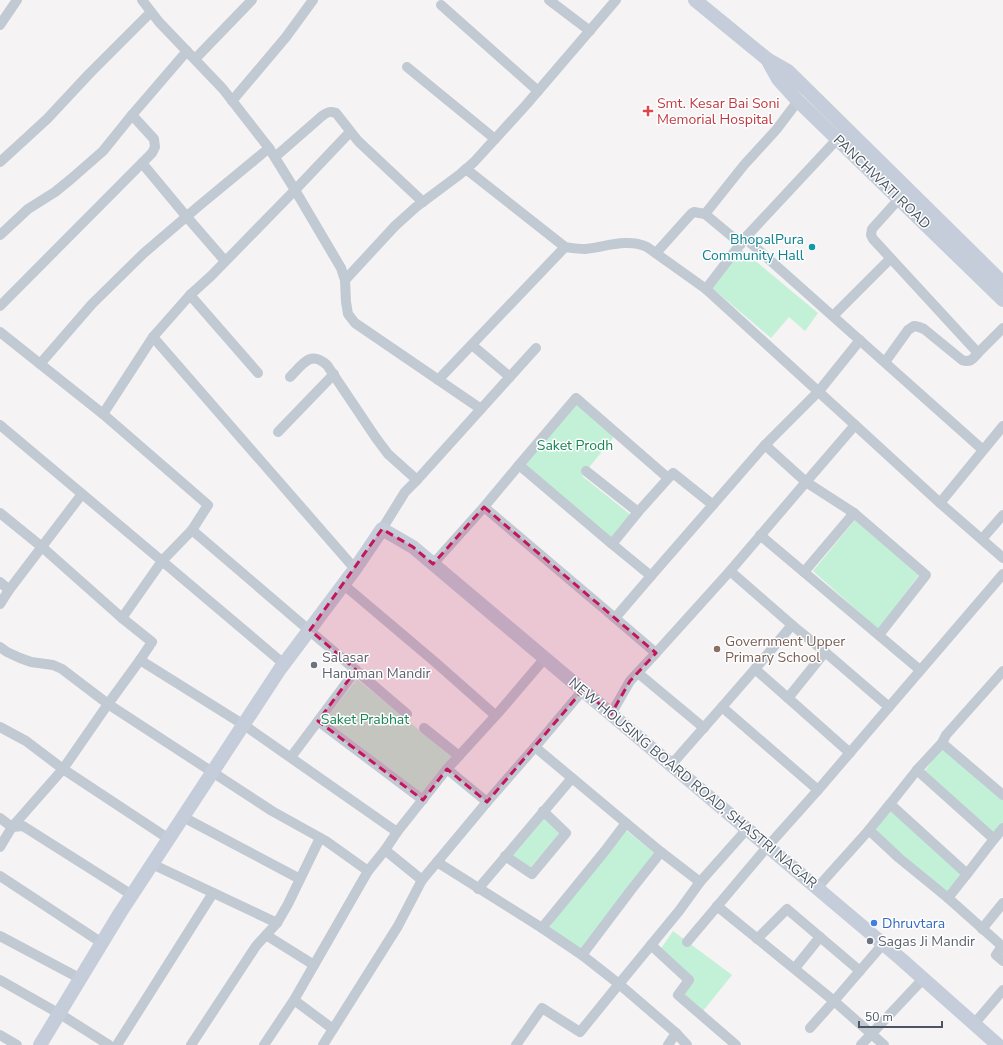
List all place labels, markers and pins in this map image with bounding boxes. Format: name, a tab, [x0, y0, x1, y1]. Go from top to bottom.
place label: Smt. Kesar Bai Soni Memorial Hospital	[657, 94, 780, 129]
marker: Smt. Kesar Bai Soni Memorial Hospital	[642, 105, 654, 117]
place label: BhopalPura Community Hall	[702, 230, 805, 265]
marker: BhopalPura Community Hall	[807, 242, 817, 252]
place label: Government Upper Primary School	[725, 632, 845, 667]
marker: Government Upper Primary School	[712, 644, 722, 654]
place label: Salasar Hanuman Mandir	[322, 648, 431, 683]
marker: Salasar Hanuman Mandir	[309, 660, 319, 670]
place label: Dhruvtara	[882, 914, 945, 933]
marker: Dhruvtara	[869, 918, 879, 928]
place label: Sagas Ji Mandir	[878, 932, 975, 951]
marker: Sagas Ji Mandir	[865, 936, 875, 946]

